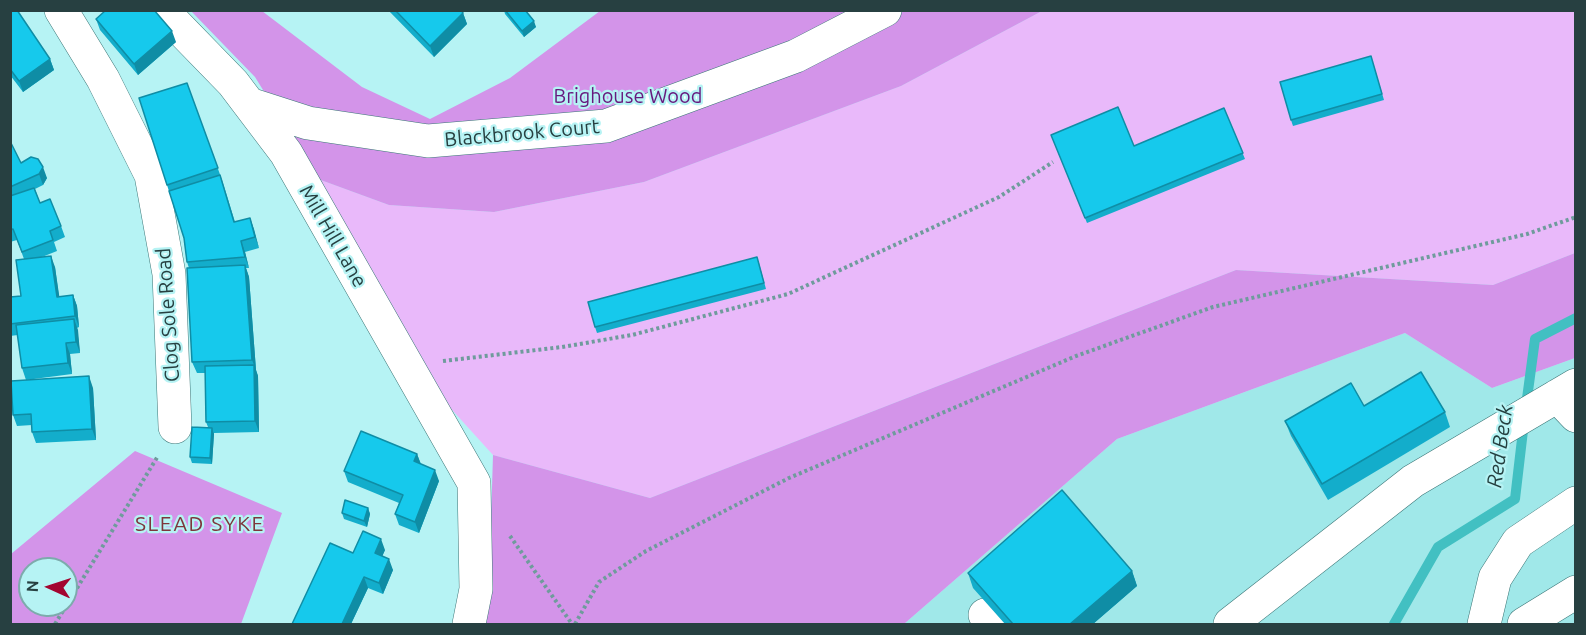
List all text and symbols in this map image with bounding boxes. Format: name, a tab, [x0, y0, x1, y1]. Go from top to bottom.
park label: Brighouse Wood	[554, 84, 702, 108]
street label: Blackbrook Court	[443, 114, 601, 152]
street label: Mill Hill Lane	[294, 181, 372, 291]
street label: Clog Sole Road	[151, 247, 185, 383]
water label: Red Beck	[1482, 403, 1518, 489]
district label: SLEAD SYKE	[135, 511, 265, 537]
north arrow	[18, 557, 78, 617]
text: N	[23, 580, 41, 593]

